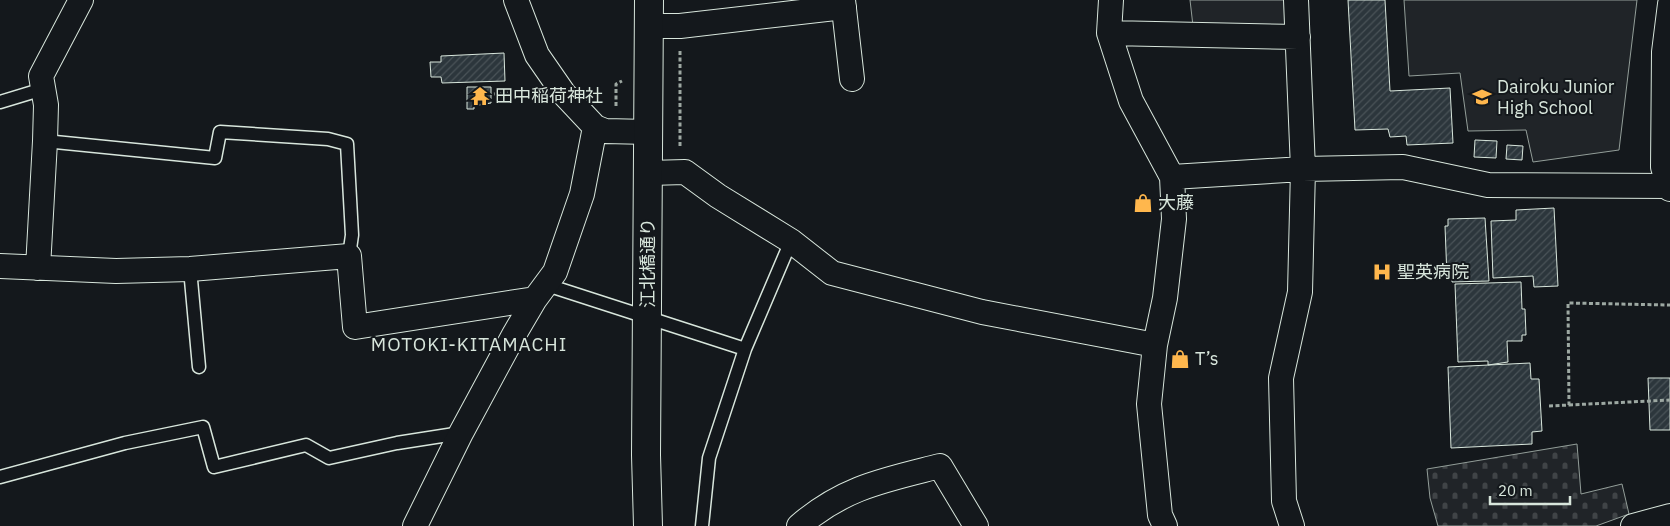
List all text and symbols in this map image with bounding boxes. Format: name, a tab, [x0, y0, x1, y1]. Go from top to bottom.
place label: Dairoku Junior High School	[1497, 75, 1615, 119]
place label: 田中稲荷神社	[495, 84, 603, 107]
temple icon: 田中稲荷神社	[469, 85, 491, 107]
school or university icon: Dairoku Junior High School	[1471, 86, 1493, 108]
place label: 大藤	[1158, 191, 1194, 214]
shop icon: 大藤	[1132, 192, 1154, 214]
street label: 江北橋通り	[636, 218, 659, 308]
place label: 聖英病院	[1397, 260, 1469, 283]
hospital icon: 聖英病院	[1371, 261, 1393, 283]
district label: MOTOKI-KITAMACHI	[371, 332, 567, 356]
place label: T’s	[1195, 347, 1218, 370]
shop icon: T’s	[1169, 348, 1191, 370]
scale bar	[1490, 474, 1570, 506]
text: 20 m	[1498, 481, 1533, 500]

